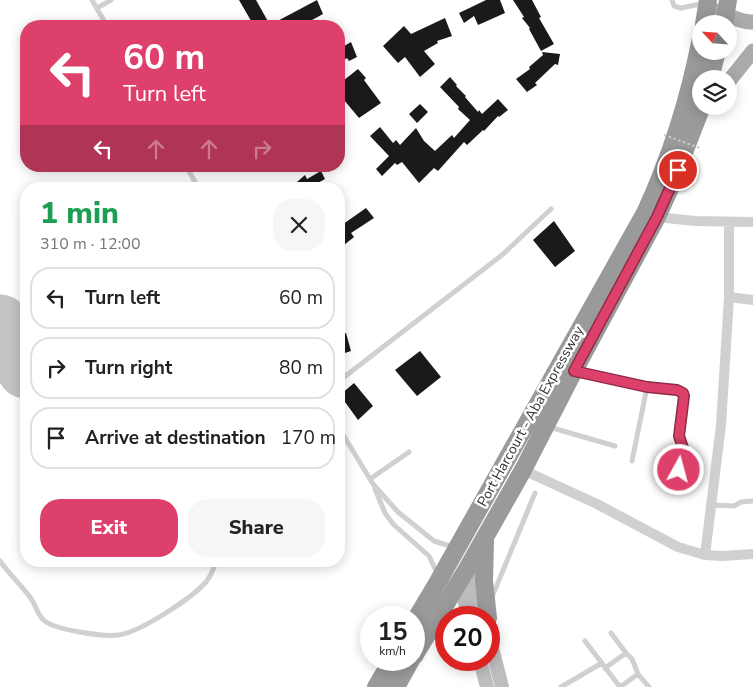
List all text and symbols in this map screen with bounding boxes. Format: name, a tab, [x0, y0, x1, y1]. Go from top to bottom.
north arrow	[692, 15, 738, 60]
map controls	[692, 15, 737, 115]
text: 60 m	[123, 34, 205, 81]
icon: left	[40, 40, 105, 105]
button: layers	[692, 70, 737, 115]
text: Turn left	[123, 79, 206, 109]
icon: left	[89, 135, 117, 163]
icon: ahead	[142, 135, 170, 163]
icon: ahead	[195, 135, 223, 163]
icon: right	[248, 135, 276, 163]
pin	[657, 149, 699, 191]
icon: arrive	[664, 156, 692, 184]
text: 1 min	[40, 193, 119, 234]
button: close	[273, 199, 325, 251]
text: 310 m · 12:00	[40, 233, 141, 255]
icon: left	[42, 284, 70, 312]
text: Turn left	[85, 285, 160, 311]
text: 60 m	[279, 285, 323, 311]
street label: Port Harcourt - Aba Expressway	[473, 322, 588, 510]
icon: right	[42, 354, 70, 382]
text: Turn right	[85, 355, 172, 381]
text: 80 m	[279, 355, 323, 381]
icon: arrive	[42, 424, 70, 452]
text: Arrive at destination	[85, 425, 266, 451]
text: 170 m	[281, 425, 336, 451]
position arrow	[652, 443, 704, 495]
button: Exit	[40, 499, 178, 557]
button: Share	[188, 499, 325, 557]
speed limit sign: 20	[435, 606, 500, 671]
text: 15	[377, 615, 408, 649]
text: km/h	[379, 643, 406, 659]

